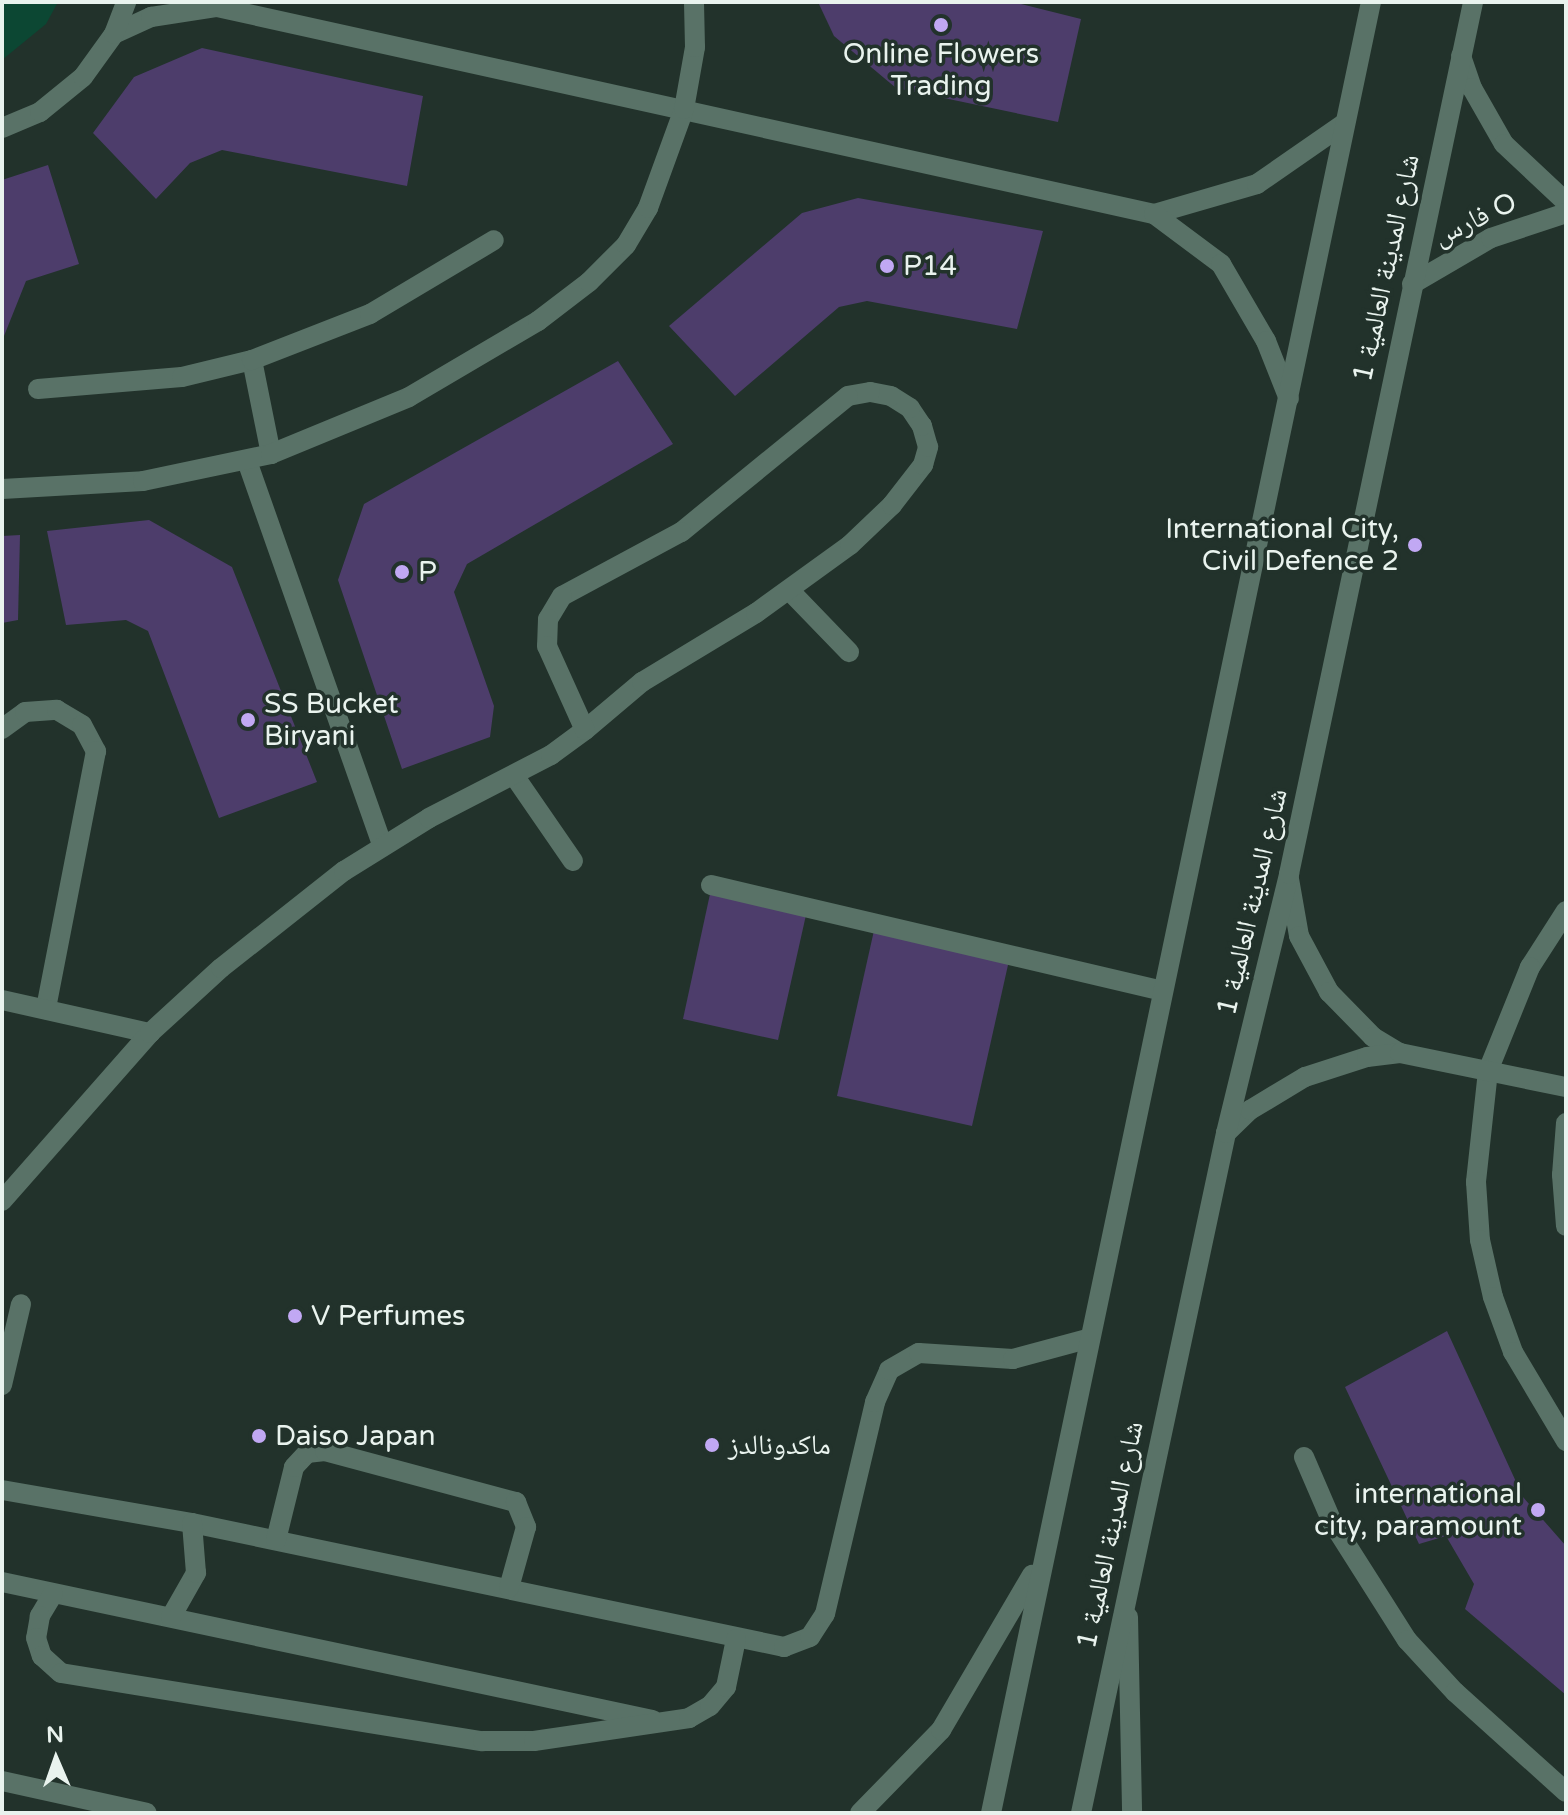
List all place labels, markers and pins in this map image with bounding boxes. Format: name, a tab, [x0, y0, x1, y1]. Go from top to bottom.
marker: Online Flowers Trading	[932, 16, 950, 34]
place label: Online Flowers Trading	[843, 37, 1039, 103]
place label: P14	[903, 249, 957, 283]
marker: P14	[878, 257, 896, 275]
place label: International City, Civil Defence 2	[1165, 512, 1399, 578]
marker: International City, Civil Defence 2	[1406, 536, 1424, 554]
place label: P	[418, 555, 437, 589]
marker: P	[393, 563, 411, 581]
place label: SS Bucket Biryani	[264, 687, 399, 753]
marker: SS Bucket Biryani	[239, 711, 257, 729]
place label: V Perfumes	[311, 1299, 465, 1333]
marker: V Perfumes	[286, 1307, 304, 1325]
place label: Daiso Japan	[275, 1419, 435, 1453]
marker: Daiso Japan	[250, 1427, 268, 1445]
place label: ماكدونالدز	[728, 1428, 831, 1462]
marker: ماكدونالدز	[703, 1436, 721, 1454]
place label: international city, paramount	[1314, 1477, 1522, 1543]
marker: international city, paramount	[1529, 1501, 1547, 1519]

